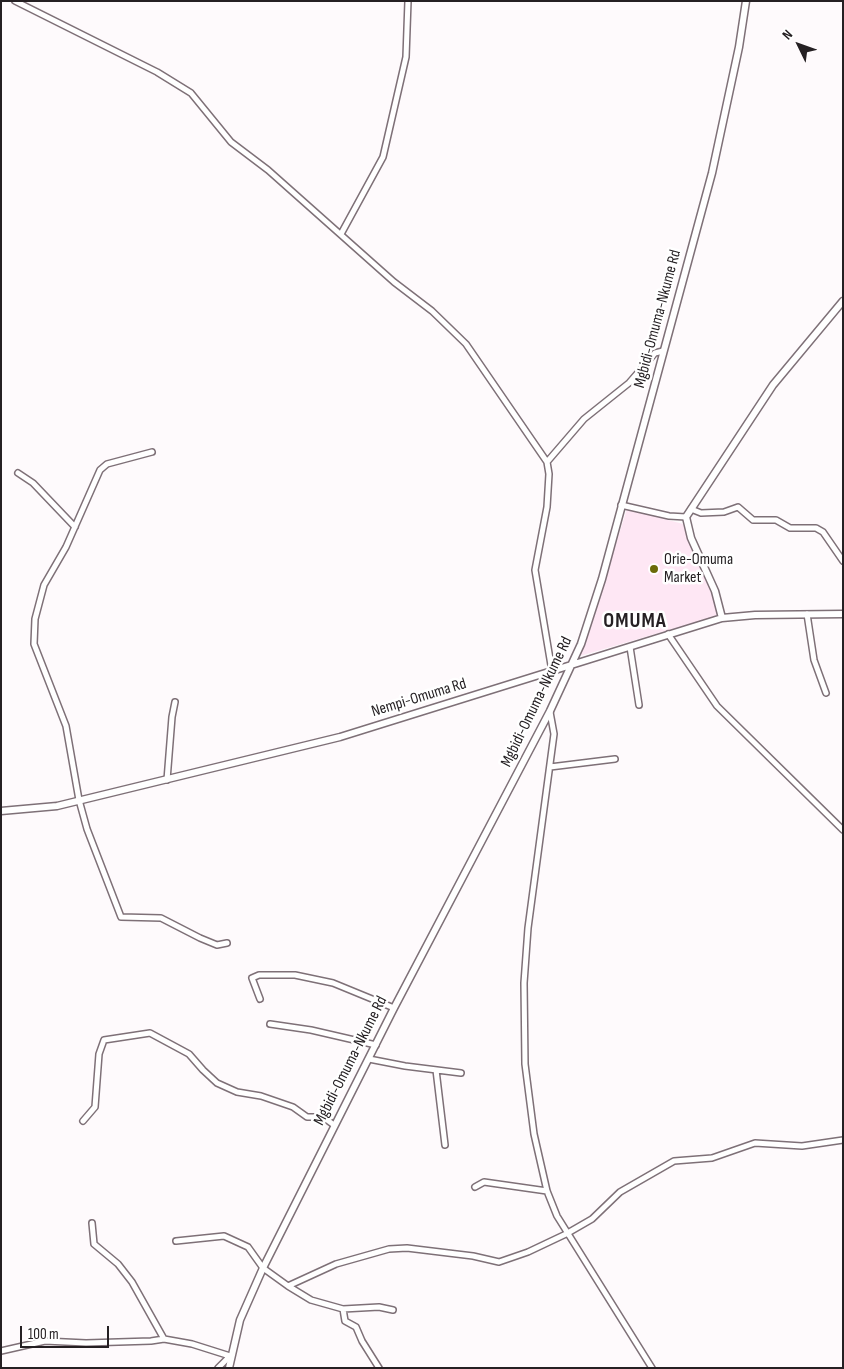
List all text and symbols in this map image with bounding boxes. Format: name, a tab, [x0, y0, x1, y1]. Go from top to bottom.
north arrow	[774, 20, 824, 70]
text: N	[779, 26, 796, 43]
street label: Mgbidi-Omuma-Nkume Rd	[630, 248, 686, 390]
place label: Orie-Omuma Market	[664, 550, 733, 588]
marker: Orie-Omuma Market	[648, 563, 660, 575]
district label: OMUMA	[603, 609, 667, 635]
street label: Mgbidi-Omuma-Nkume Rd	[497, 634, 577, 770]
street label: Nempi-Omuma Rd	[369, 674, 469, 722]
street label: Mgbidi-Omuma-Nkume Rd	[310, 993, 392, 1129]
scale bar	[22, 1316, 111, 1348]
text: 100 m	[28, 1325, 59, 1344]

